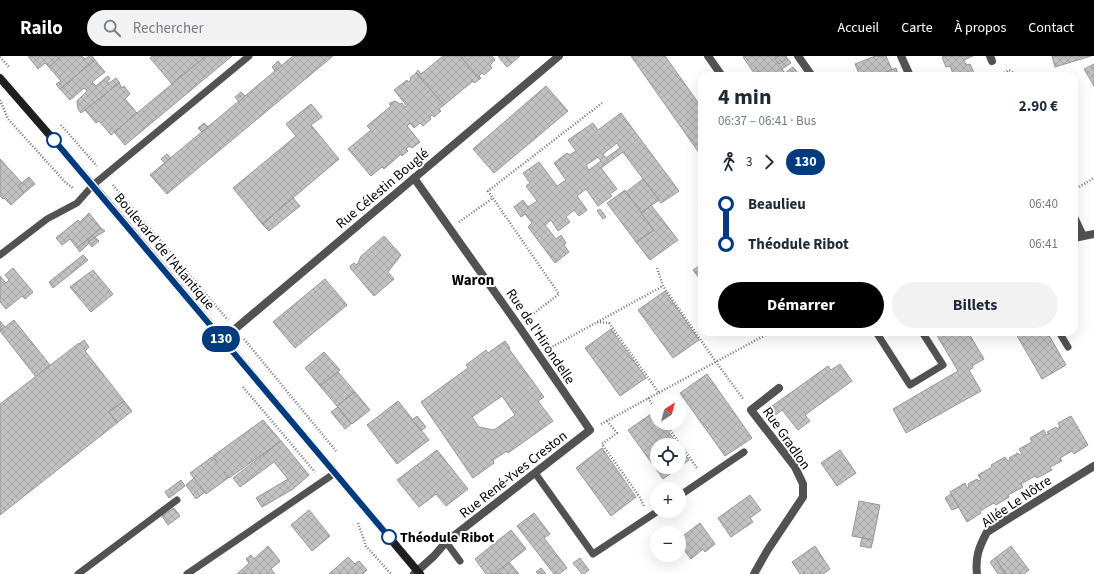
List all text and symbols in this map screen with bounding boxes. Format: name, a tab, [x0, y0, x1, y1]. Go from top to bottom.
search box	[87, 10, 367, 46]
text: Railo	[20, 15, 63, 42]
icon: search	[101, 17, 123, 39]
text: Rechercher	[133, 18, 204, 39]
text: Accueil	[838, 18, 879, 38]
text: Carte	[901, 18, 933, 38]
text: À propos	[955, 18, 1006, 38]
text: Contact	[1028, 18, 1074, 38]
text: 4 min	[718, 81, 772, 113]
text: 2.90 €	[1019, 96, 1058, 117]
text: 06:37 – 06:41 · Bus	[718, 112, 816, 130]
unlabelled marker	[46, 132, 62, 148]
street label: Rue Célestin Bouglé	[332, 144, 434, 234]
icon: walk	[718, 151, 740, 173]
icon: forward	[758, 151, 780, 173]
text: 130	[794, 152, 817, 172]
text: 3	[746, 153, 752, 171]
street label: Boulevard de l'Atlantique	[109, 189, 219, 315]
text: Beaulieu	[748, 194, 806, 215]
text: 06:40	[1029, 195, 1058, 213]
text: Théodule Ribot	[748, 234, 849, 255]
text: 06:41	[1029, 235, 1058, 253]
district label: Waron	[452, 270, 494, 291]
button: Démarrer	[718, 282, 884, 328]
button: Billets	[892, 282, 1058, 328]
street label: Rue de l'Hirondelle	[501, 285, 580, 388]
line badge: 130	[198, 326, 244, 352]
text: 130	[210, 329, 232, 349]
north arrow	[650, 394, 686, 430]
map controls	[650, 394, 686, 562]
street label: Rue Gradlon	[757, 403, 815, 474]
street label: Rue René-Yves Creston	[455, 426, 572, 523]
button: locate	[650, 438, 686, 474]
street label: Allée Le Nôtre	[978, 471, 1056, 533]
button: +	[650, 482, 686, 518]
button: −	[650, 526, 686, 562]
place label: Théodule Ribot	[400, 528, 495, 548]
marker: Théodule Ribot	[381, 529, 397, 545]

